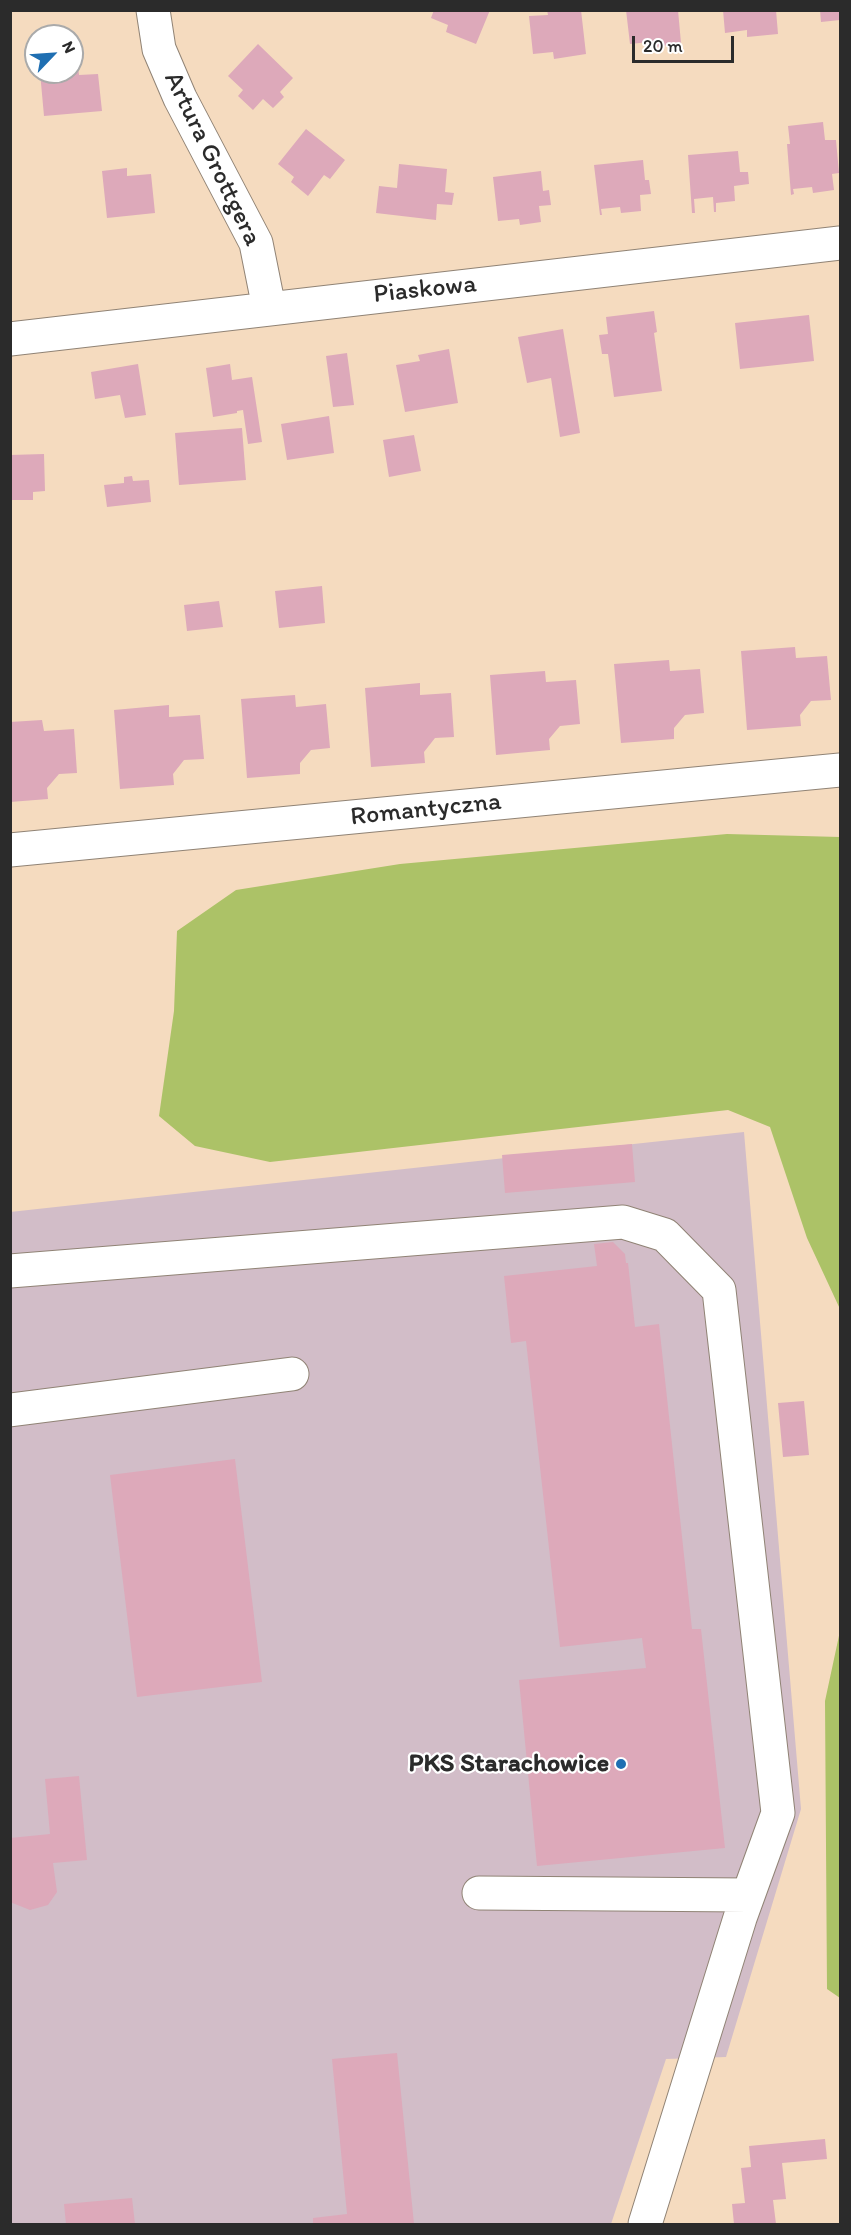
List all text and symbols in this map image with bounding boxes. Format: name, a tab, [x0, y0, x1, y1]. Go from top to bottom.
north arrow	[24, 24, 84, 84]
scale bar	[635, 24, 737, 62]
text: 20 m	[643, 35, 683, 57]
text: N	[58, 38, 80, 56]
street label: Artura Grottgera	[156, 67, 268, 251]
street label: Piaskowa	[372, 269, 478, 311]
street label: Romantyczna	[349, 787, 503, 833]
place label: PKS Starachowice	[409, 1748, 609, 1780]
marker: PKS Starachowice	[614, 1757, 628, 1771]

